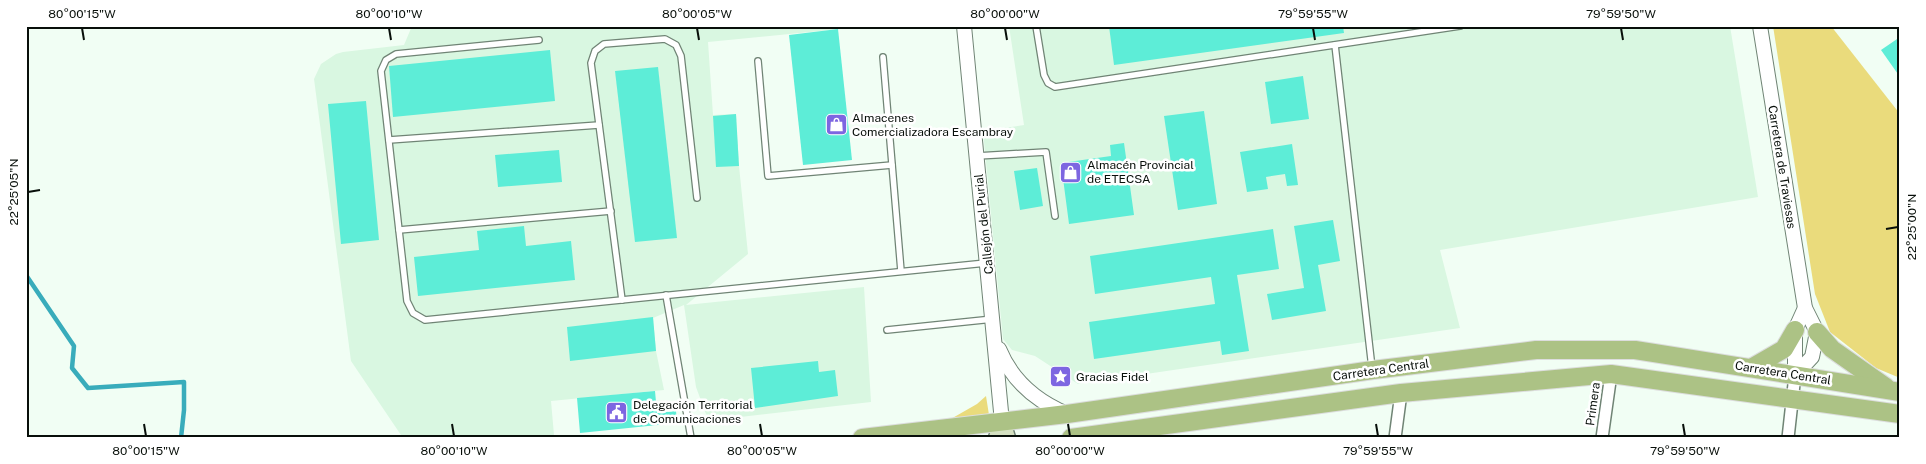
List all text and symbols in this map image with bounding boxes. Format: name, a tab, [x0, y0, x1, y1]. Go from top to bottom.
text: 80°00'15"W	[48, 7, 116, 21]
text: 80°00'10"W	[356, 7, 423, 21]
text: 80°00'05"W	[662, 7, 732, 21]
text: 80°00'00"W	[970, 7, 1040, 21]
text: 79°59'55"W	[1278, 7, 1349, 21]
text: 79°59'50"W	[1586, 7, 1656, 21]
street label: Carretera de Traviesas	[1765, 104, 1799, 230]
place label: Almacenes Comercializadora Escambray	[852, 111, 1014, 139]
shop icon: Almacenes Comercializadora Escambray	[824, 113, 848, 137]
place label: Almacén Provincial de ETECSA	[1087, 158, 1194, 186]
text: 22°25'05"N	[7, 159, 21, 225]
shop icon: Almacén Provincial de ETECSA	[1059, 160, 1083, 184]
street label: Callejón del Purial	[972, 173, 996, 275]
text: 22°25'00"N	[1905, 194, 1919, 260]
street label: Carretera Central	[1332, 356, 1430, 384]
street label: Carretera Central	[1734, 358, 1832, 388]
place icon: Gracias Fidel	[1048, 365, 1072, 389]
place label: Gracias Fidel	[1076, 370, 1149, 384]
street label: Primera	[1583, 381, 1603, 427]
place label: Delegación Territorial de Comunicaciones	[633, 398, 753, 426]
public building icon: Delegación Territorial de Comunicaciones	[605, 400, 629, 424]
text: 80°00'15"W	[112, 444, 180, 458]
text: 80°00'10"W	[421, 444, 488, 458]
text: 80°00'05"W	[727, 444, 797, 458]
text: 80°00'00"W	[1035, 444, 1105, 458]
text: 79°59'55"W	[1343, 444, 1414, 458]
text: 79°59'50"W	[1650, 444, 1720, 458]

